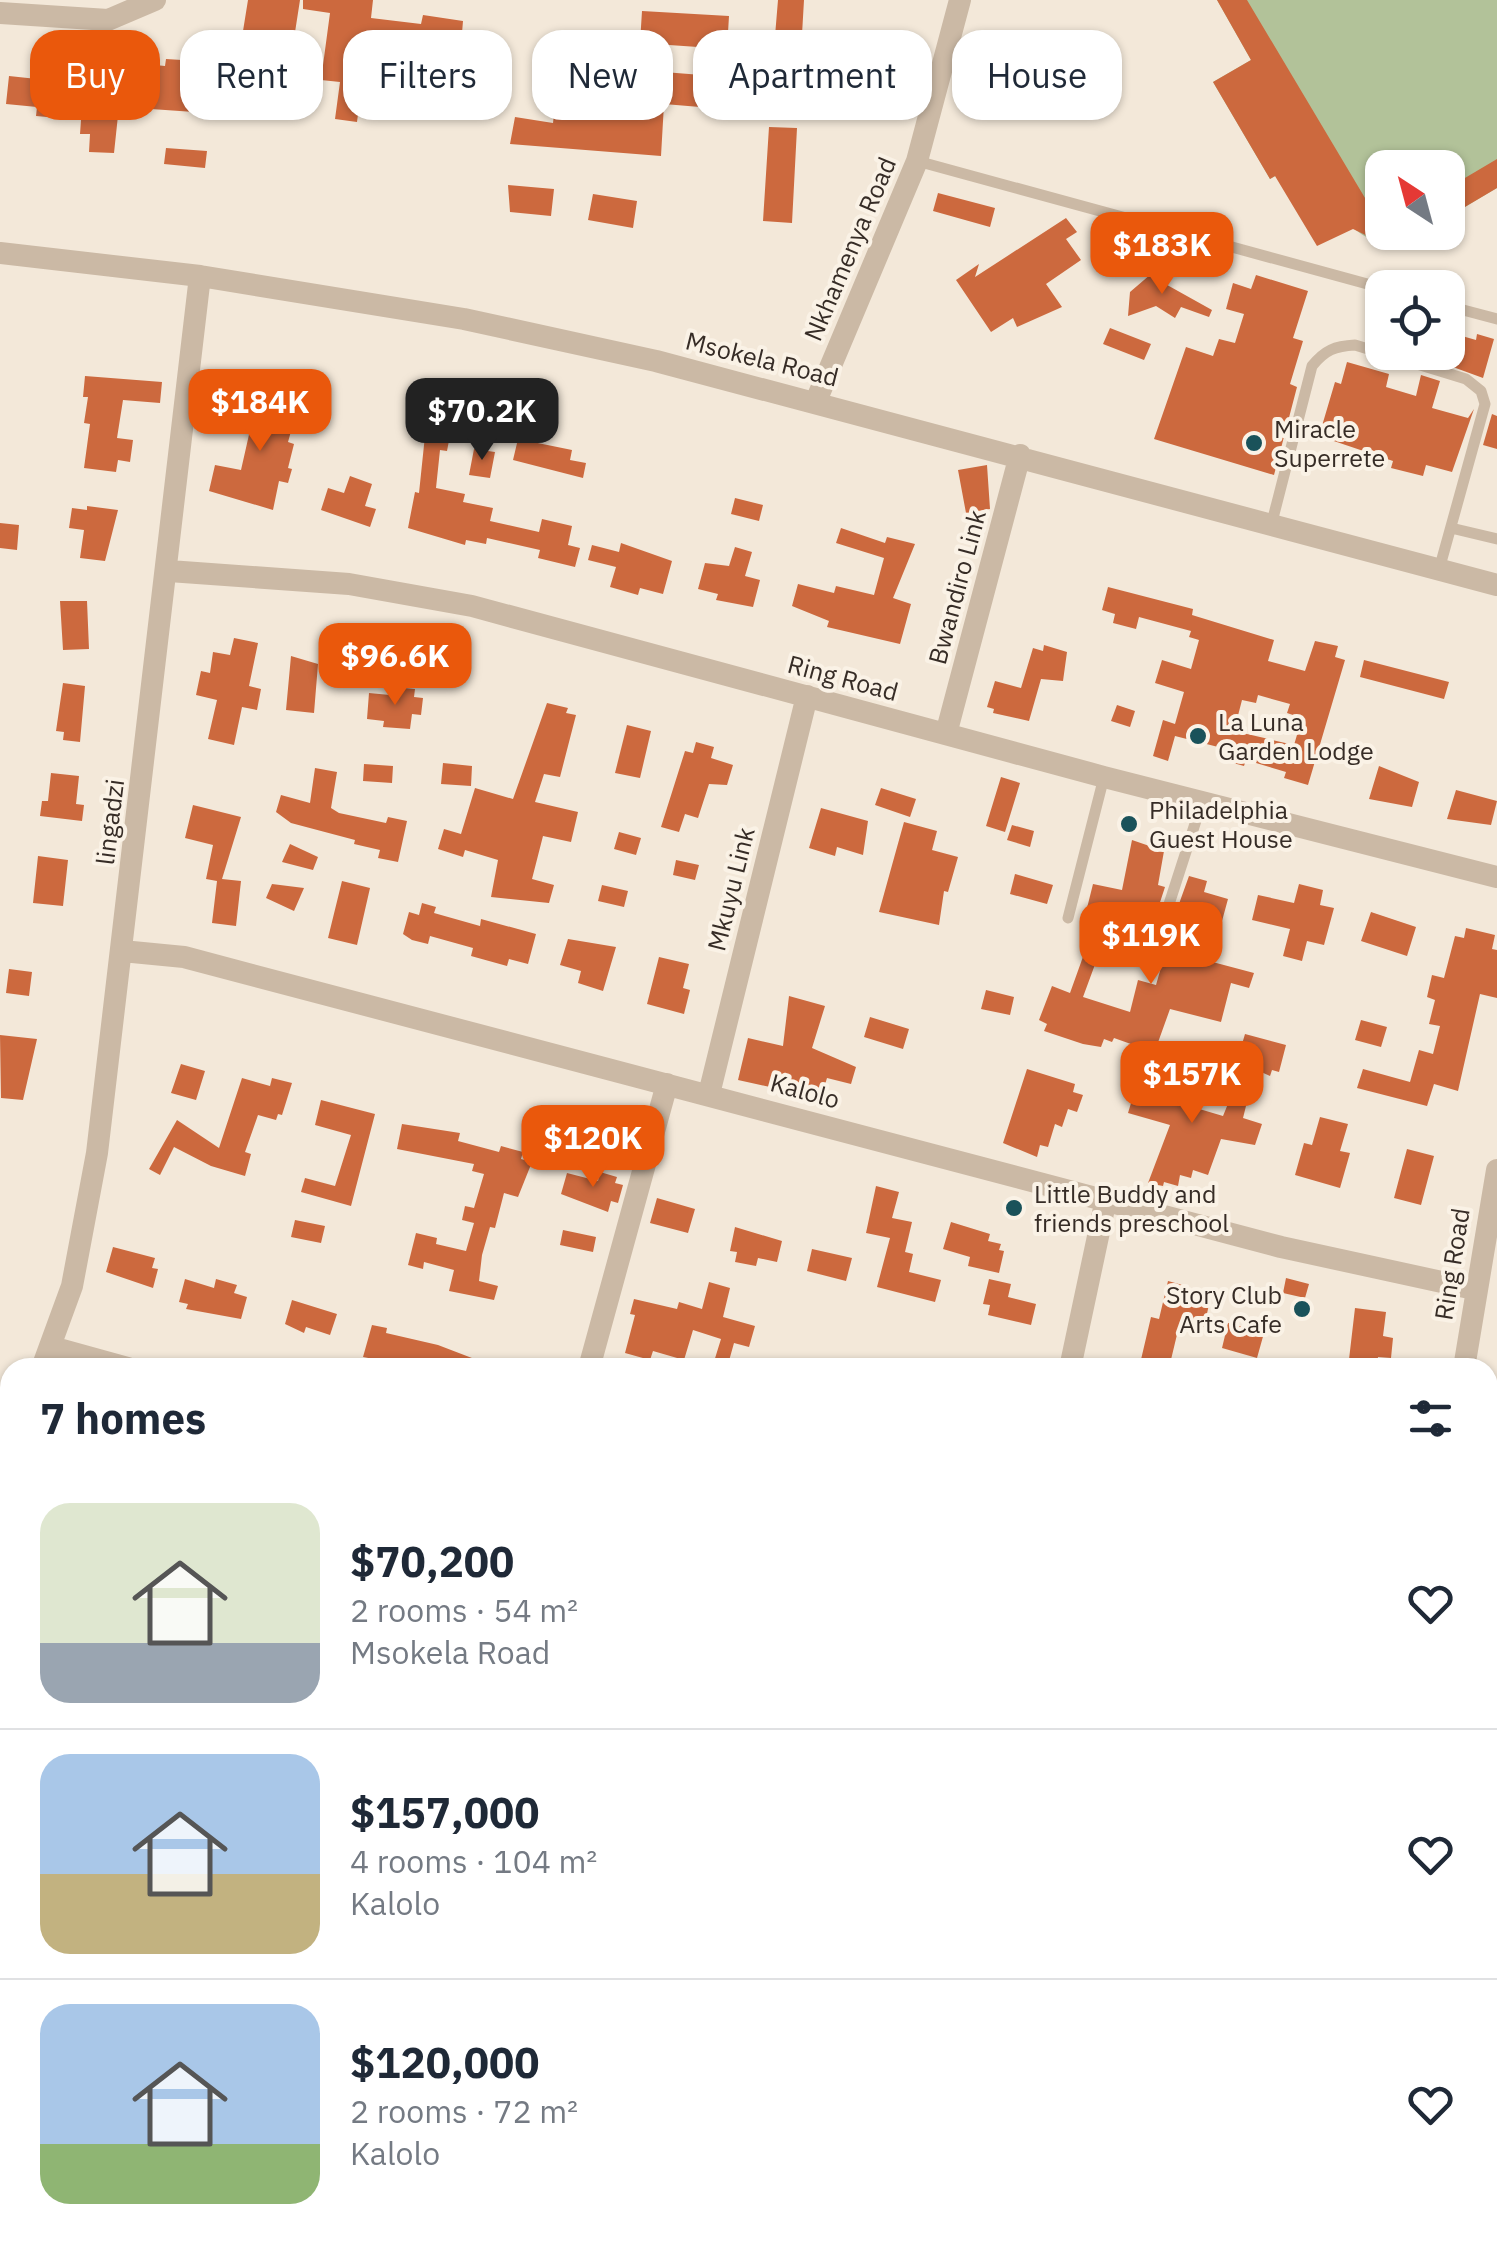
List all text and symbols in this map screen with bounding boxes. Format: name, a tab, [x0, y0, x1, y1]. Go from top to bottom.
chip: Buy	[30, 30, 160, 120]
chip: Rent	[180, 30, 323, 120]
chip: Filters	[343, 30, 512, 120]
chip: New	[532, 30, 673, 120]
chip: Apartment	[693, 30, 932, 120]
chip: House	[952, 30, 1122, 120]
north arrow	[1365, 150, 1465, 250]
map controls	[1365, 150, 1465, 370]
street label: Nkhamenya Road	[796, 152, 903, 346]
pin: $183K	[1092, 212, 1232, 297]
text: $183K	[1112, 223, 1212, 265]
button: locate	[1365, 270, 1465, 370]
street label: Msokela Road	[682, 324, 842, 393]
pin: $184K	[190, 369, 330, 454]
pin: $70.2K	[401, 378, 563, 463]
text: $184K	[210, 380, 310, 422]
text: $70.2K	[427, 389, 537, 431]
place label: Miracle Superrete	[1274, 412, 1385, 474]
marker: Miracle Superrete	[1243, 432, 1265, 454]
street label: Bwandiro Link	[920, 506, 993, 668]
pin: $96.6K	[314, 623, 476, 708]
text: $96.6K	[340, 634, 450, 676]
street label: Ring Road	[784, 647, 902, 708]
place label: La Luna Garden Lodge	[1218, 705, 1374, 767]
marker: La Luna Garden Lodge	[1187, 725, 1209, 747]
street label: lingadzi	[88, 777, 131, 867]
place label: Philadelphia Guest House	[1149, 793, 1293, 855]
marker: Philadelphia Guest House	[1118, 813, 1140, 835]
street label: Mkuyu Link	[699, 824, 762, 954]
pin: $119K	[1081, 902, 1221, 987]
text: $119K	[1101, 913, 1201, 955]
pin: $157K	[1122, 1041, 1262, 1126]
text: $157K	[1142, 1052, 1242, 1094]
street label: Kalolo	[767, 1065, 843, 1116]
pin: $120K	[523, 1105, 663, 1190]
text: $120K	[543, 1116, 643, 1158]
place label: Little Buddy and friends preschool	[1034, 1177, 1229, 1239]
marker: Little Buddy and friends preschool	[1003, 1197, 1025, 1219]
street label: Ring Road	[1426, 1206, 1477, 1322]
place label: Story Club Arts Cafe	[1166, 1278, 1282, 1340]
marker: Story Club Arts Cafe	[1291, 1298, 1313, 1320]
text: 7 homes	[40, 1391, 206, 1446]
icon: filters	[1403, 1391, 1458, 1446]
text: $70,200	[350, 1534, 514, 1589]
icon: home	[120, 1543, 240, 1663]
icon: heart	[1403, 1576, 1458, 1631]
text: 2 rooms · 54 m²	[350, 1589, 578, 1631]
text: Msokela Road	[350, 1631, 550, 1673]
text: $157,000	[350, 1785, 539, 1840]
icon: home	[120, 1794, 240, 1914]
icon: heart	[1403, 1827, 1458, 1882]
text: 4 rooms · 104 m²	[350, 1840, 597, 1882]
text: Kalolo	[350, 1882, 440, 1924]
text: $120,000	[350, 2035, 539, 2090]
icon: home	[120, 2044, 240, 2164]
icon: heart	[1403, 2077, 1458, 2132]
text: 2 rooms · 72 m²	[350, 2090, 578, 2132]
text: Kalolo	[350, 2132, 440, 2174]

